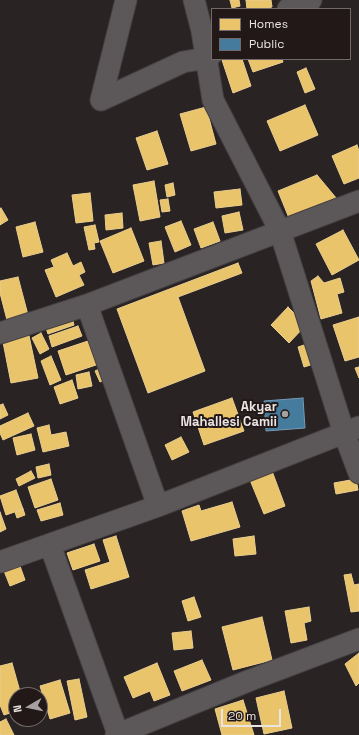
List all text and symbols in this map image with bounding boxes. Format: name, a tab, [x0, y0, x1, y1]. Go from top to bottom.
legend	[211, 8, 351, 60]
text: Homes	[249, 16, 288, 32]
text: Public	[249, 36, 284, 52]
place label: Akyar Mahallesi Camii	[181, 399, 277, 430]
marker: Akyar Mahallesi Camii	[280, 409, 290, 419]
north arrow	[8, 687, 48, 727]
scale bar	[223, 701, 283, 727]
text: N	[10, 704, 25, 713]
text: 20 m	[228, 708, 256, 724]

